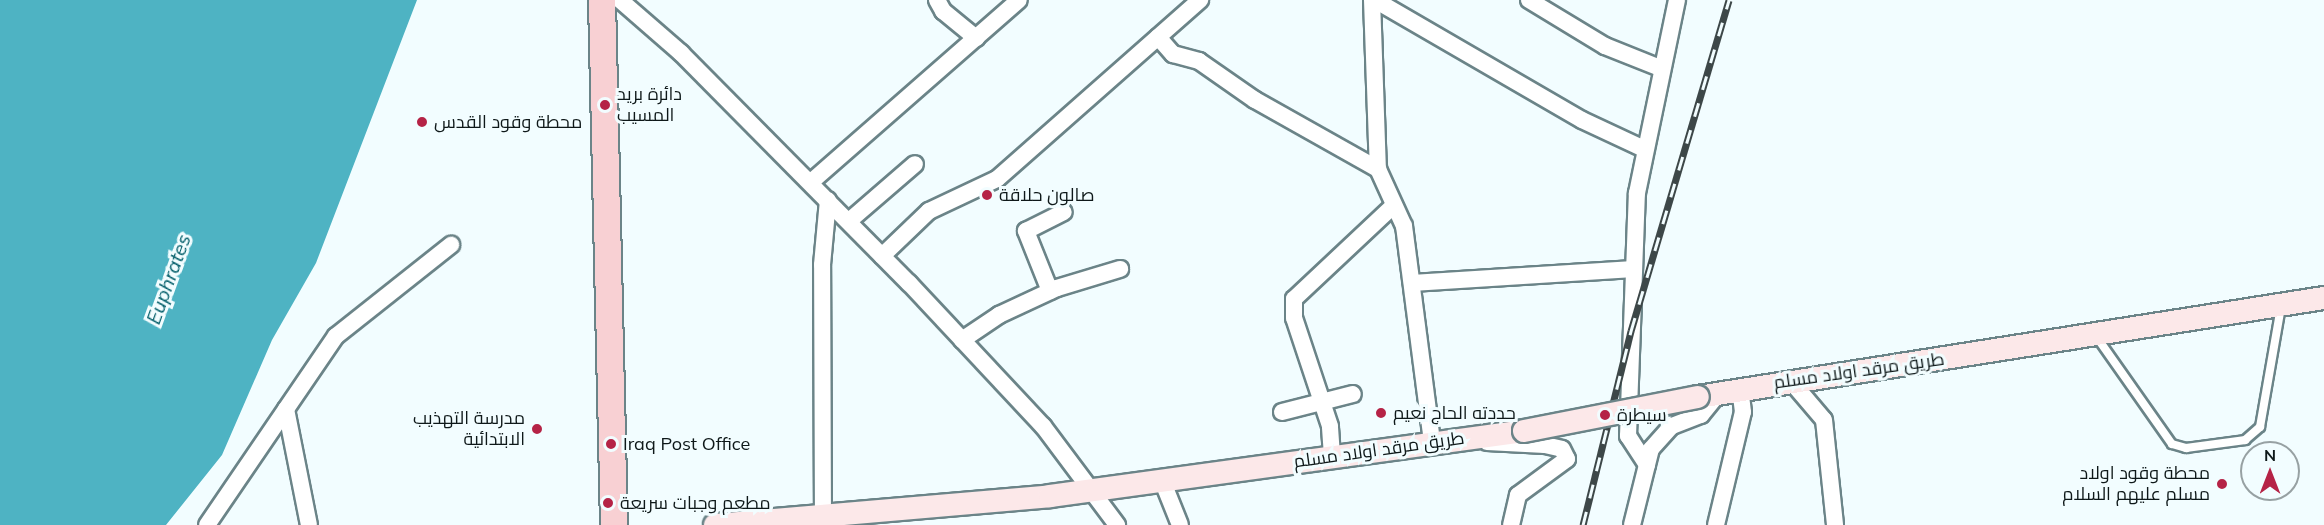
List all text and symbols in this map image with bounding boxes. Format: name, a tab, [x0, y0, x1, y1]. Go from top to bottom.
place label: دائرة بريد المسيب	[617, 84, 682, 127]
marker: دائرة بريد المسيب	[598, 98, 612, 112]
place label: محطة وقود القدس	[434, 111, 582, 133]
marker: محطة وقود القدس	[415, 115, 429, 129]
place label: صالون حلاقة	[999, 184, 1095, 206]
marker: صالون حلاقة	[980, 188, 994, 202]
water label: Euphrates	[141, 231, 195, 327]
street label: طريق مرقد اولاد مسلم	[1772, 348, 1946, 394]
place label: حددته الحاج نعيم	[1393, 402, 1516, 424]
place label: سيطرة	[1617, 404, 1667, 426]
marker: حددته الحاج نعيم	[1374, 406, 1388, 420]
place label: مدرسة التهذيب الابتدائية	[413, 408, 525, 450]
marker: سيطرة	[1598, 408, 1612, 422]
marker: مدرسة التهذيب الابتدائية	[530, 422, 544, 436]
street label: طريق مرقد اولاد مسلم	[1292, 427, 1466, 473]
place label: Iraq Post Office	[623, 433, 750, 455]
marker: Iraq Post Office	[604, 437, 618, 451]
north arrow	[2240, 441, 2300, 501]
text: N	[2264, 445, 2276, 465]
place label: محطة وقود اولاد مسلم عليهم السلام	[2062, 463, 2210, 506]
marker: محطة وقود اولاد مسلم عليهم السلام	[2215, 477, 2229, 491]
place label: مطعم وجبات سريعة	[620, 492, 770, 514]
marker: مطعم وجبات سريعة	[601, 496, 615, 510]

